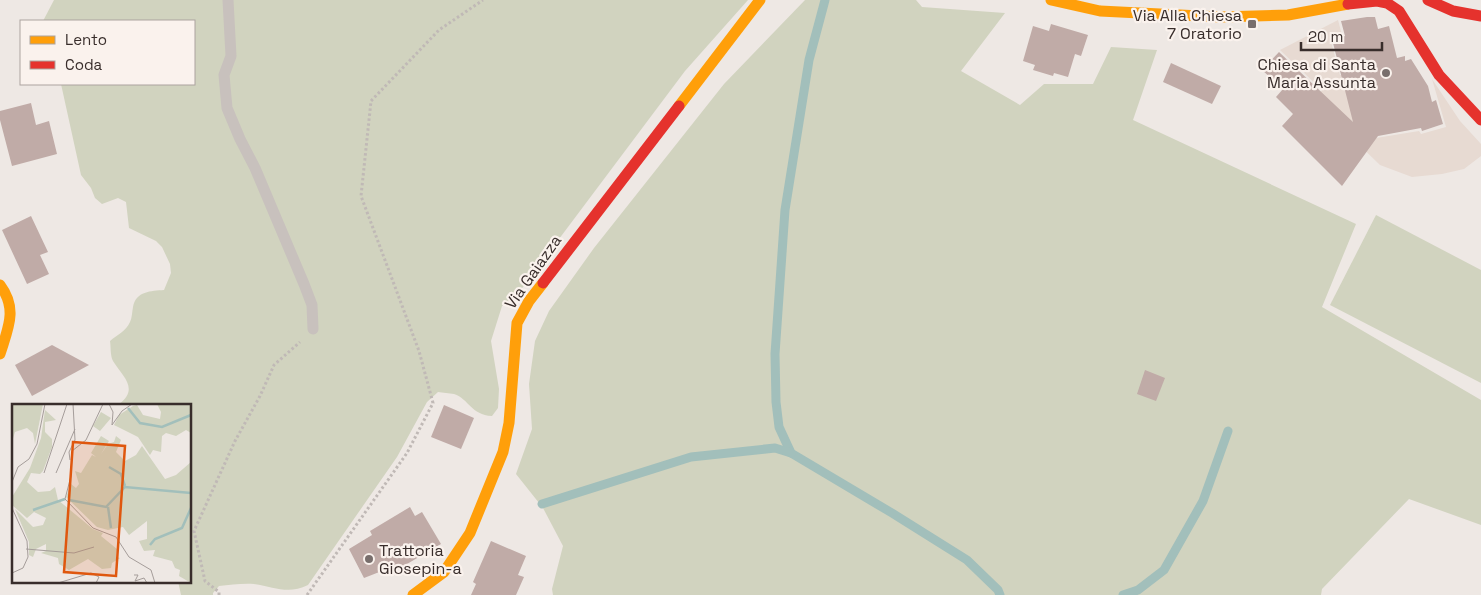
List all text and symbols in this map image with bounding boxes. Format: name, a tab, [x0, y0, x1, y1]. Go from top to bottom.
place label: Via Alla Chiesa 7 Oratorio	[1133, 5, 1242, 44]
marker: Via Alla Chiesa 7 Oratorio	[1246, 18, 1258, 30]
legend	[20, 20, 195, 85]
scale bar	[1301, 20, 1382, 52]
text: 20 m	[1308, 27, 1343, 46]
text: Lento	[65, 30, 107, 49]
place label: Chiesa di Santa Maria Assunta	[1257, 54, 1376, 93]
text: Coda	[65, 55, 103, 74]
marker: Chiesa di Santa Maria Assunta	[1380, 67, 1392, 79]
street label: Via Gaiazza	[500, 231, 566, 313]
inset map	[12, 404, 191, 582]
place label: Trattoria Giosepin-a	[379, 540, 462, 579]
marker: Trattoria Giosepin-a	[363, 553, 375, 565]

